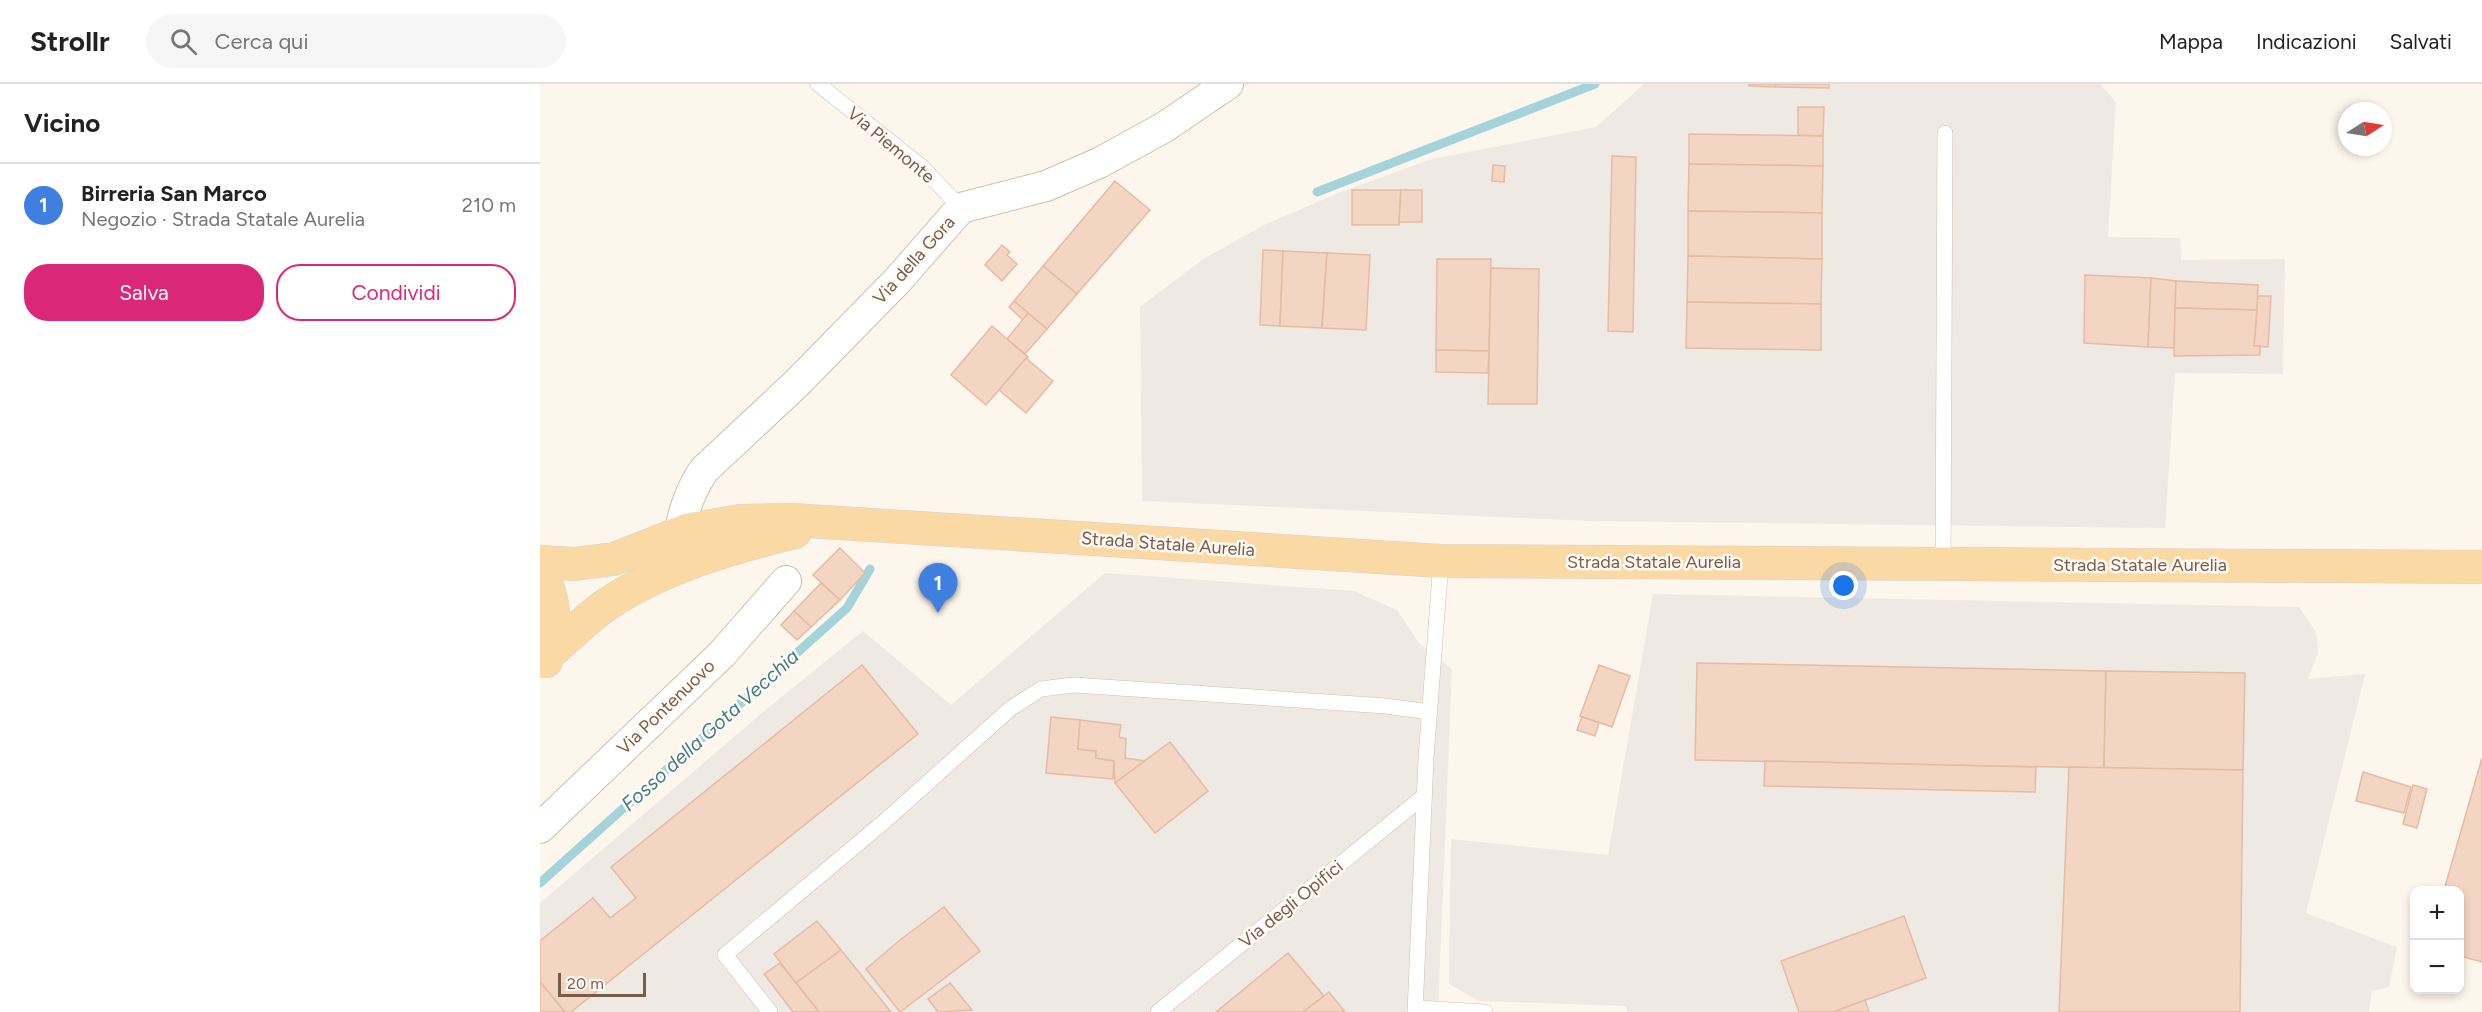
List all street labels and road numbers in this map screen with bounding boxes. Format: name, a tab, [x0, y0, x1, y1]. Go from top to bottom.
street label: Via Piemonte	[843, 102, 939, 188]
street label: Via della Gora	[868, 211, 960, 309]
street label: Strada Statale Aurelia	[1080, 527, 1256, 561]
street label: Strada Statale Aurelia	[1567, 551, 1741, 573]
street label: Strada Statale Aurelia	[2053, 554, 2227, 576]
street label: Via Pontenuovo	[613, 655, 719, 759]
street label: Via degli Opifici	[1235, 855, 1347, 953]

